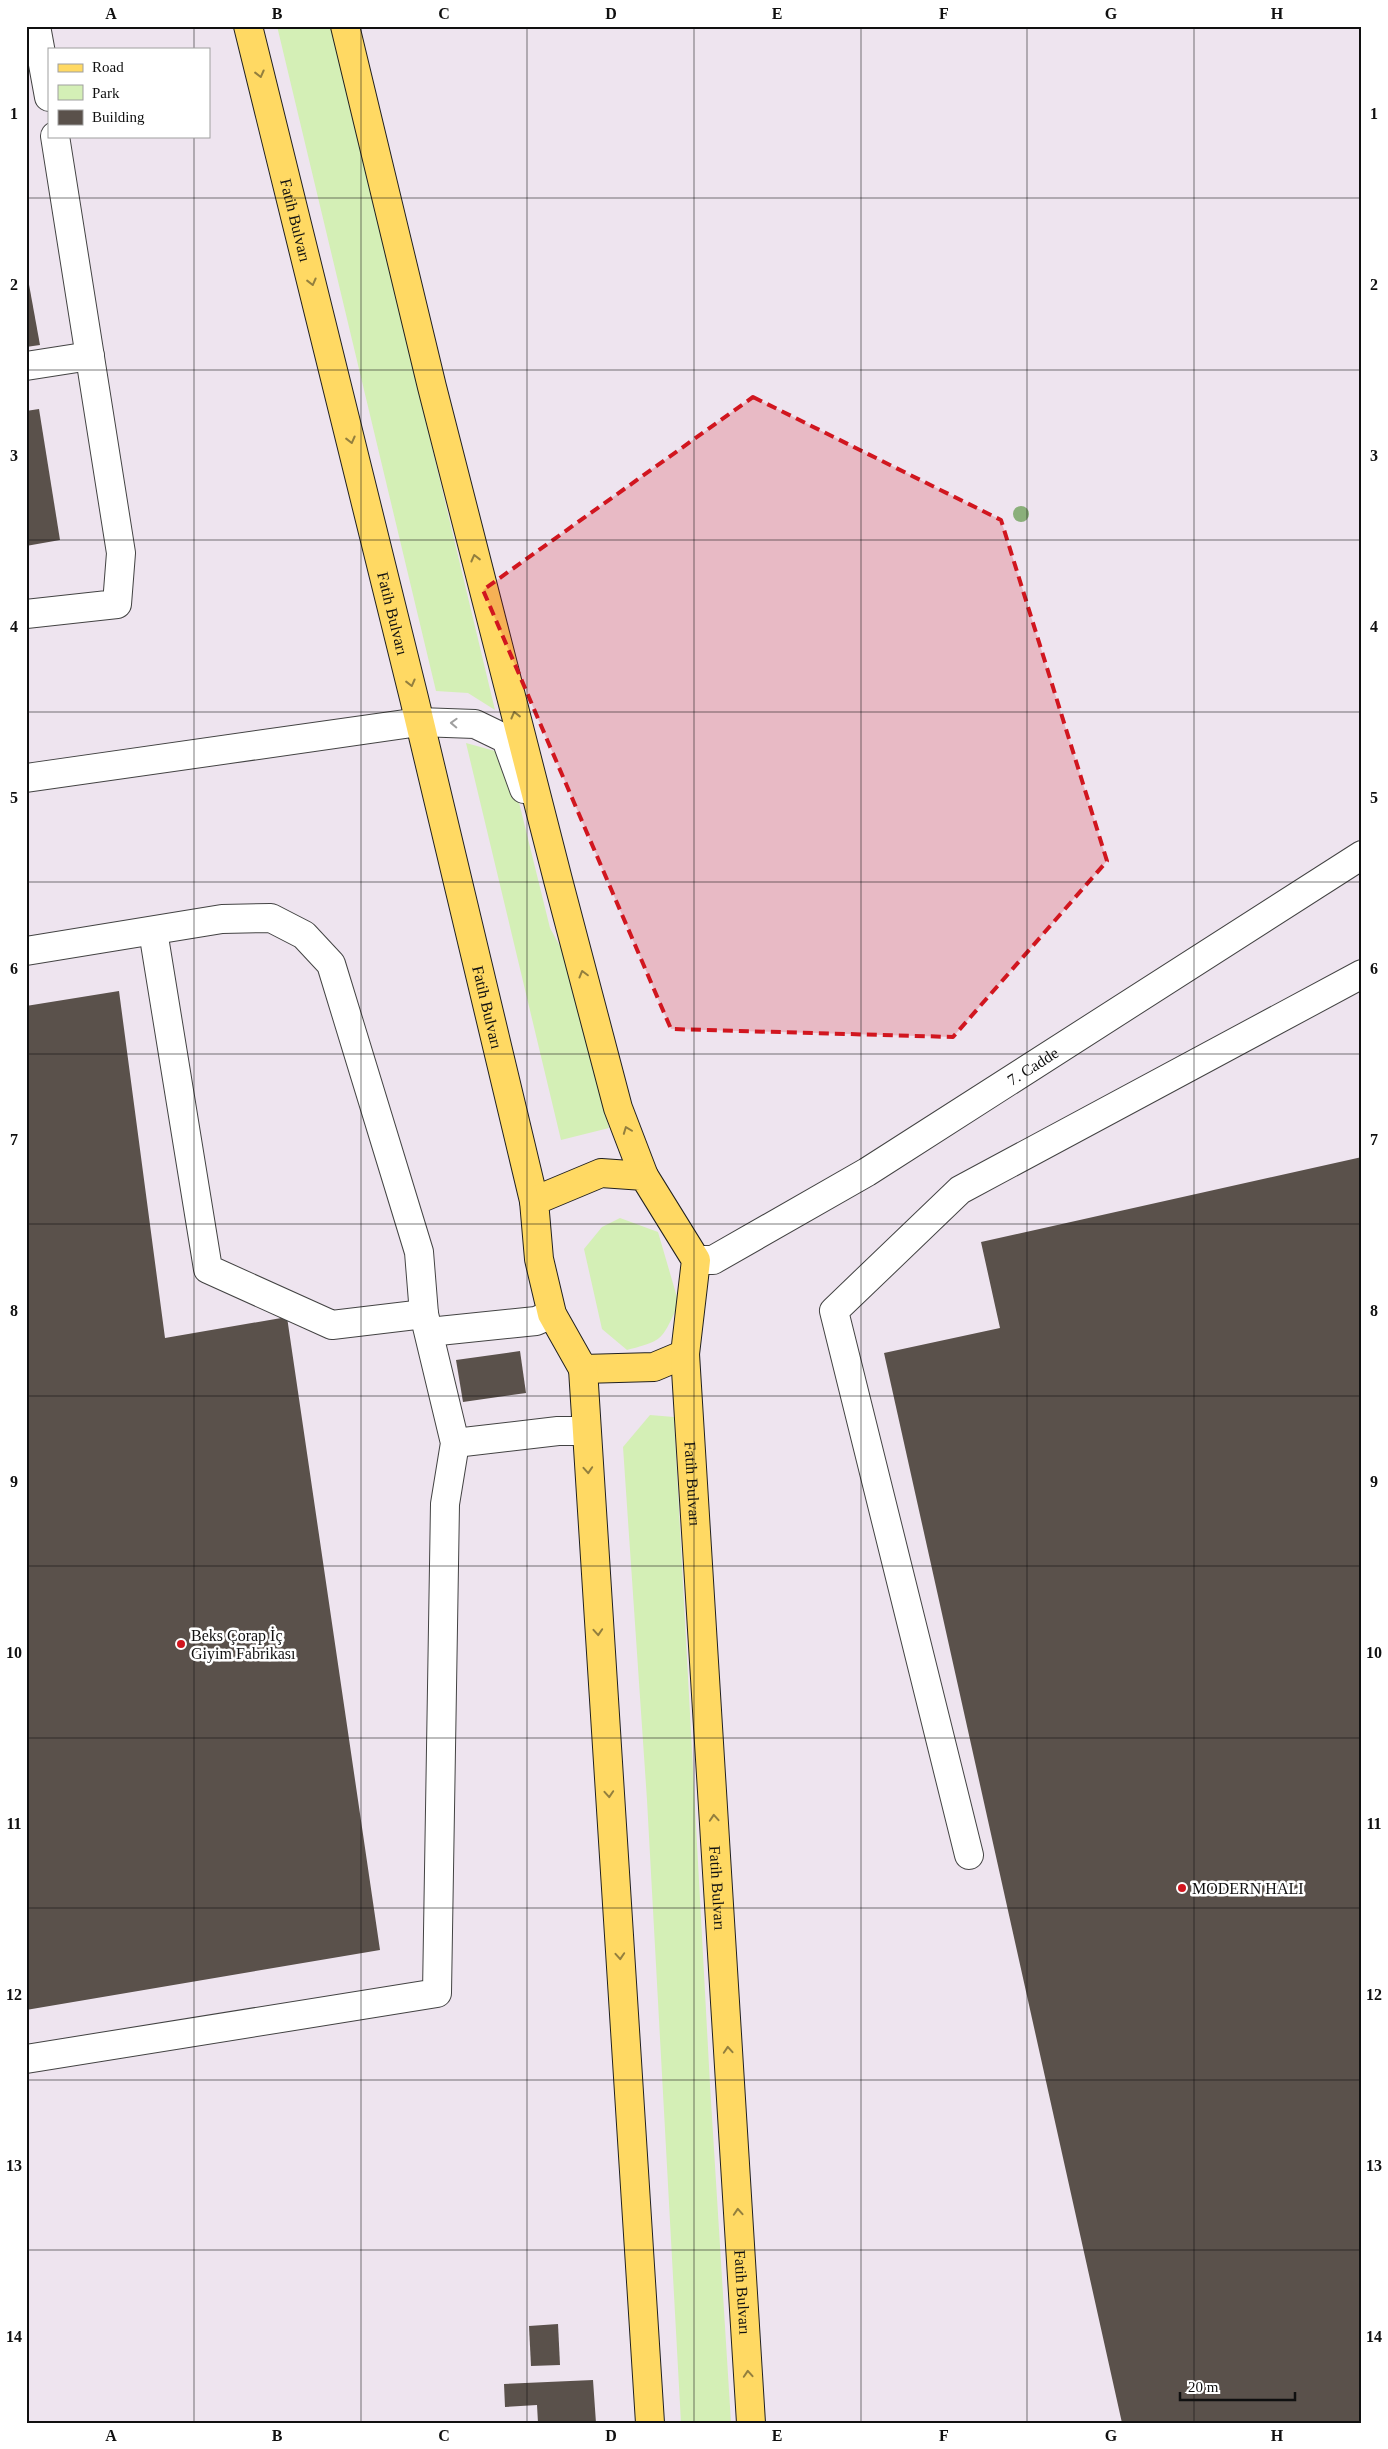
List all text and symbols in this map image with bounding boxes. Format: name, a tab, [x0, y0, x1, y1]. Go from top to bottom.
text: A	[105, 5, 117, 22]
text: B	[272, 5, 283, 22]
text: C	[438, 5, 450, 22]
text: D	[605, 5, 617, 22]
text: E	[772, 5, 782, 22]
text: F	[939, 5, 949, 22]
text: G	[1105, 5, 1118, 22]
text: H	[1271, 5, 1284, 22]
legend	[48, 48, 210, 138]
text: Road	[92, 59, 124, 75]
one-way arrow	[254, 69, 265, 78]
text: Park	[92, 85, 120, 101]
text: 1	[10, 105, 18, 122]
text: 1	[1370, 105, 1378, 122]
text: Building	[92, 109, 145, 125]
street label: Fatih Bulvarı	[277, 177, 314, 264]
text: 2	[10, 276, 18, 293]
text: 2	[1370, 276, 1378, 293]
one-way arrow	[306, 278, 316, 286]
one-way arrow	[345, 436, 355, 444]
text: 3	[10, 447, 18, 464]
text: 3	[1370, 447, 1378, 464]
one-way arrow	[470, 553, 481, 562]
street label: Fatih Bulvarı	[374, 570, 411, 657]
text: 4	[10, 618, 18, 635]
text: 4	[1370, 618, 1378, 635]
one-way arrow	[405, 678, 415, 686]
one-way arrow	[511, 712, 521, 720]
one-way arrow	[450, 718, 458, 728]
text: 5	[10, 789, 18, 806]
text: 5	[1370, 789, 1378, 806]
text: 6	[10, 960, 18, 977]
text: 6	[1370, 960, 1378, 977]
street label: Fatih Bulvarı	[469, 964, 506, 1051]
one-way arrow	[578, 971, 588, 979]
street label: 7. Cadde	[1004, 1044, 1061, 1089]
one-way arrow	[623, 1127, 633, 1135]
text: 7	[10, 1131, 18, 1148]
text: 7	[1370, 1131, 1378, 1148]
text: 8	[10, 1302, 18, 1319]
text: 8	[1370, 1302, 1378, 1319]
street label: Fatih Bulvarı	[681, 1441, 704, 1527]
one-way arrow	[582, 1466, 593, 1474]
text: 9	[10, 1473, 18, 1490]
text: 9	[1370, 1473, 1378, 1490]
place label: Beks Çorap İç Giyim Fabrikası	[191, 1627, 296, 1663]
one-way arrow	[593, 1628, 604, 1636]
marker: Beks Çorap İç Giyim Fabrikası	[175, 1638, 187, 1650]
text: 10	[6, 1644, 22, 1661]
text: 10	[1366, 1644, 1382, 1661]
one-way arrow	[604, 1790, 615, 1798]
one-way arrow	[708, 1813, 719, 1821]
text: 11	[6, 1815, 22, 1832]
text: 11	[1366, 1815, 1382, 1832]
street label: Fatih Bulvarı	[706, 1845, 729, 1931]
place label: MODERN HALI	[1192, 1880, 1304, 1897]
marker: MODERN HALI	[1176, 1882, 1188, 1894]
one-way arrow	[614, 1953, 625, 1961]
text: 12	[6, 1986, 22, 2003]
text: 12	[1366, 1986, 1382, 2003]
one-way arrow	[723, 2045, 734, 2053]
text: 13	[6, 2157, 22, 2174]
text: 13	[1366, 2157, 1382, 2174]
one-way arrow	[733, 2208, 744, 2216]
street label: Fatih Bulvarı	[731, 2249, 754, 2336]
text: 14	[6, 2328, 22, 2345]
text: 14	[1366, 2328, 1382, 2345]
scale bar	[1180, 2369, 1296, 2401]
one-way arrow	[743, 2370, 754, 2378]
text: 20 m	[1188, 2379, 1219, 2395]
text: A	[105, 2427, 117, 2444]
text: B	[272, 2427, 283, 2444]
text: C	[438, 2427, 450, 2444]
text: D	[605, 2427, 617, 2444]
text: E	[772, 2427, 782, 2444]
text: F	[939, 2427, 949, 2444]
text: G	[1105, 2427, 1118, 2444]
text: H	[1271, 2427, 1284, 2444]

